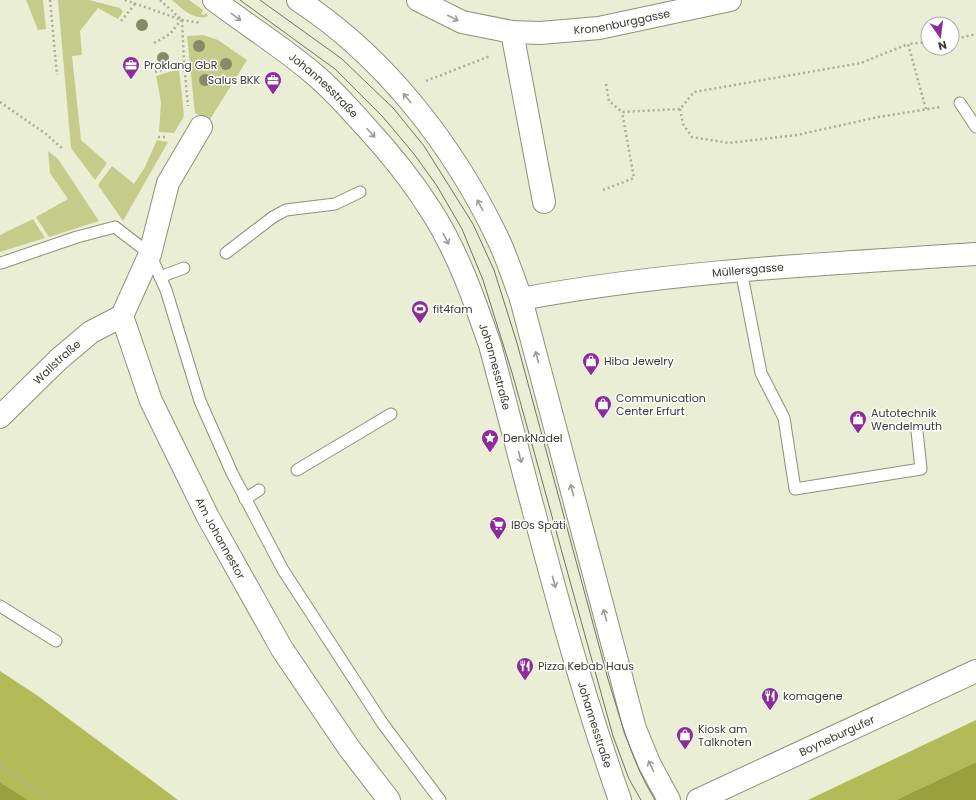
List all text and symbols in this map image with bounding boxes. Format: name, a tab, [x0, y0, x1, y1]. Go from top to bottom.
street label: Kronenburggasse	[573, 5, 672, 38]
one-way arrow	[230, 13, 241, 21]
one-way arrow	[447, 15, 459, 22]
north arrow	[920, 16, 960, 56]
text: N	[936, 37, 948, 54]
street label: Johannesstraße	[285, 49, 362, 122]
office icon: Proklang GbR	[121, 55, 141, 80]
place label: Proklang GbR	[144, 57, 218, 73]
office icon: Salus BKK	[263, 70, 283, 95]
place label: Salus BKK	[208, 72, 260, 88]
one-way arrow	[402, 93, 411, 104]
one-way arrow	[367, 128, 376, 138]
one-way arrow	[476, 199, 483, 211]
one-way arrow	[443, 233, 451, 245]
street label: Müllersgasse	[711, 259, 785, 281]
sports icon: fit4fam	[410, 299, 430, 324]
place label: fit4fam	[433, 301, 473, 317]
street label: Johannesstraße	[475, 321, 515, 412]
street label: Wallstraße	[30, 336, 84, 388]
one-way arrow	[533, 351, 540, 364]
shop icon: Hiba Jewelry	[581, 351, 601, 376]
place label: Hiba Jewelry	[604, 353, 674, 369]
place label: Communication Center Erfurt	[616, 390, 706, 419]
shop icon: Communication Center Erfurt	[593, 394, 613, 419]
place label: Autotechnik Wendelmuth	[871, 405, 942, 434]
shop icon: Autotechnik Wendelmuth	[848, 409, 868, 434]
place icon: DenkNadel	[480, 428, 500, 453]
place label: DenkNadel	[503, 430, 562, 446]
one-way arrow	[517, 450, 525, 463]
one-way arrow	[568, 483, 575, 496]
street label: Am Johannestor	[192, 495, 249, 582]
supermarket icon: IBOs Späti	[488, 515, 508, 540]
place label: IBOs Späti	[511, 517, 566, 533]
one-way arrow	[551, 576, 558, 589]
one-way arrow	[601, 609, 608, 622]
restaurant icon: Pizza Kebab Haus	[515, 656, 535, 681]
place label: Pizza Kebab Haus	[538, 658, 634, 674]
street label: Johannesstraße	[574, 680, 616, 770]
restaurant icon: komagene	[760, 686, 780, 711]
place label: komagene	[783, 688, 843, 704]
street label: Boyneburgufer	[796, 711, 877, 760]
place label: Kiosk am Talknoten	[698, 721, 752, 750]
shop icon: Kiosk am Talknoten	[675, 725, 695, 750]
one-way arrow	[646, 760, 654, 772]

